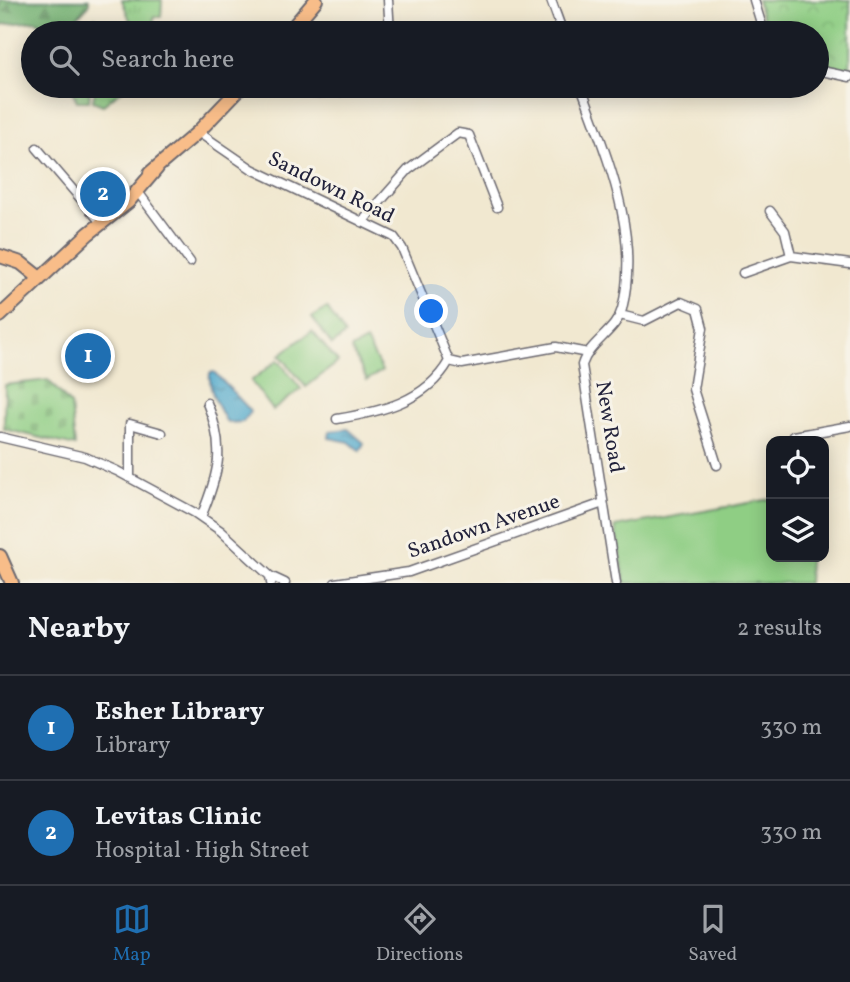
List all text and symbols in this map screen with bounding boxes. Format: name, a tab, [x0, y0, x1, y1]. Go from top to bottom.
search box	[21, 21, 829, 98]
icon: search	[45, 41, 83, 79]
text: Search here	[101, 42, 234, 78]
street label: Sandown Road	[263, 145, 399, 231]
pin: 2	[80, 168, 126, 220]
your location	[414, 294, 448, 328]
pin: 1	[65, 330, 111, 382]
street label: New Road	[587, 379, 631, 475]
map controls	[766, 436, 829, 562]
button: locate	[766, 436, 829, 499]
street label: Sandown Avenue	[404, 487, 564, 567]
button: layers	[766, 499, 829, 562]
text: Nearby	[28, 608, 130, 650]
text: 2 results	[737, 613, 822, 645]
text: Esher Library	[95, 694, 264, 730]
text: 1	[46, 712, 56, 744]
text: 330 m	[760, 712, 822, 744]
text: Library	[95, 730, 171, 762]
text: Levitas Clinic	[95, 799, 261, 835]
text: 2	[45, 817, 57, 849]
text: 330 m	[760, 817, 822, 849]
text: Hospital · High Street	[95, 835, 309, 867]
tab: Map	[113, 900, 151, 968]
tab: Directions	[376, 900, 463, 968]
tab: Saved	[688, 900, 737, 968]

